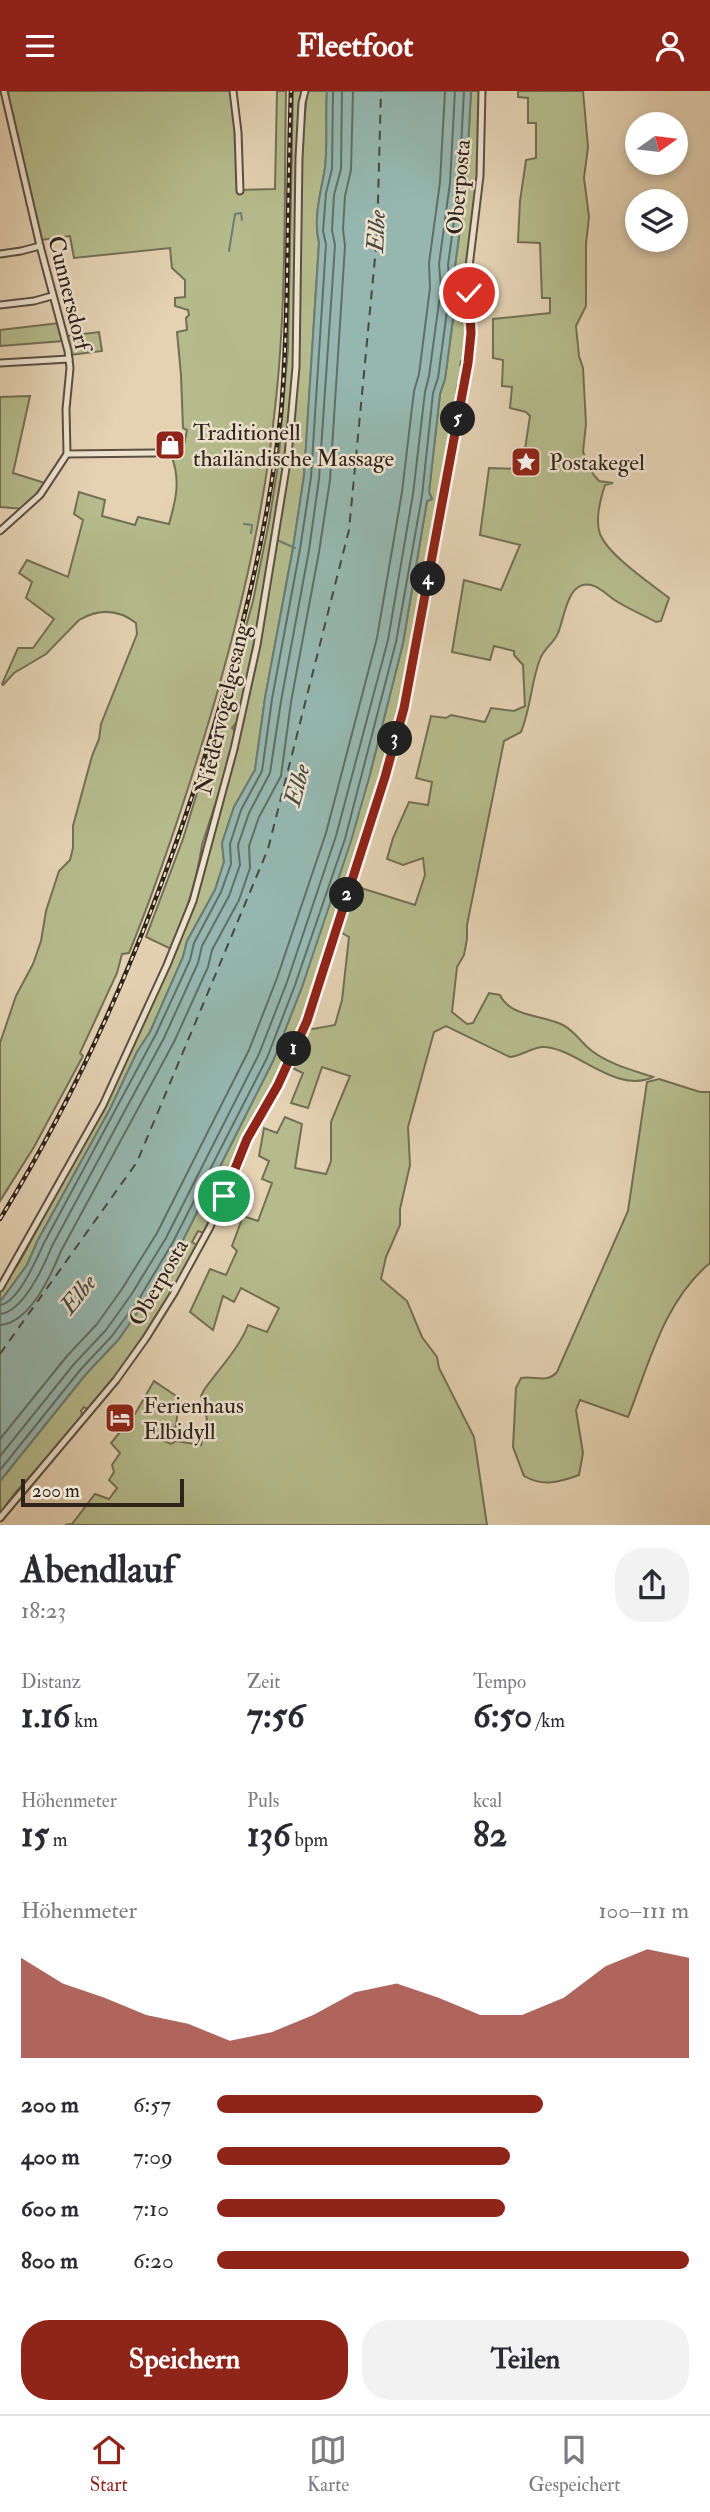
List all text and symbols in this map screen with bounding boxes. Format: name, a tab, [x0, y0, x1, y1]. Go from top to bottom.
text: Fleetfoot	[297, 26, 413, 66]
icon: menu	[21, 27, 59, 65]
icon: person	[651, 27, 689, 65]
north arrow	[625, 112, 688, 175]
map controls	[625, 112, 688, 252]
street label: Oberposta	[440, 138, 478, 236]
button: layers	[625, 189, 688, 252]
water label: Elbe	[360, 208, 393, 255]
street label: Cunnersdorf	[41, 233, 99, 357]
pin	[439, 263, 499, 323]
icon: check	[450, 274, 488, 312]
pin: 5	[440, 401, 476, 437]
text: 5	[453, 406, 462, 430]
place label: Traditionell thailändische Massage	[193, 418, 394, 473]
shop icon: Traditionell thailändische Massage	[153, 428, 187, 462]
place icon: Postakegel	[509, 445, 543, 479]
place label: Postakegel	[549, 448, 645, 477]
pin: 4	[410, 561, 446, 596]
text: 4	[422, 566, 433, 590]
street label: Niedervogelgesang	[189, 620, 256, 798]
pin: 3	[378, 721, 412, 757]
text: 3	[391, 726, 398, 750]
water label: Elbe	[277, 760, 318, 811]
pin: 2	[330, 877, 364, 913]
text: 2	[342, 882, 351, 906]
pin: 1	[276, 1031, 312, 1067]
text: 1	[290, 1036, 297, 1060]
pin	[194, 1166, 254, 1226]
icon: arrive	[205, 1177, 243, 1215]
street label: Oberposta	[122, 1233, 196, 1331]
water label: Elbe	[52, 1267, 104, 1322]
place label: Ferienhaus Elbidyll	[143, 1391, 244, 1446]
hotel icon: Ferienhaus Elbidyll	[103, 1401, 137, 1435]
scale bar	[21, 1476, 184, 1508]
text: 200 m	[32, 1479, 80, 1503]
text: Abendlauf	[21, 1546, 175, 1594]
button: share	[615, 1548, 689, 1622]
text: 18:23	[21, 1596, 66, 1625]
text: Distanz	[21, 1670, 81, 1694]
text: Zeit	[247, 1670, 280, 1694]
text: Tempo	[473, 1670, 526, 1694]
text: 1.16	[21, 1694, 70, 1738]
text: 7:56	[247, 1694, 305, 1738]
text: 6:50	[473, 1694, 532, 1738]
text: km	[70, 1709, 98, 1733]
text: /km	[532, 1709, 565, 1733]
text: Höhenmeter	[21, 1789, 117, 1813]
text: Puls	[247, 1789, 279, 1813]
text: kcal	[473, 1789, 502, 1813]
text: 15	[21, 1813, 49, 1857]
text: 136	[247, 1813, 291, 1857]
text: 82	[473, 1813, 507, 1857]
text: m	[49, 1828, 68, 1852]
text: bpm	[291, 1828, 328, 1852]
text: Höhenmeter	[21, 1896, 137, 1925]
text: 100–111 m	[598, 1896, 689, 1925]
text: 200 m	[21, 2090, 79, 2119]
text: 6:57	[133, 2090, 171, 2119]
text: 400 m	[21, 2142, 80, 2171]
text: 7:09	[133, 2142, 173, 2171]
text: 600 m	[21, 2194, 79, 2223]
text: 7:10	[133, 2194, 169, 2223]
text: 800 m	[21, 2246, 78, 2275]
text: 6:20	[133, 2246, 174, 2275]
button: Speichern	[21, 2320, 348, 2400]
button: Teilen	[362, 2320, 689, 2400]
tab: Start	[90, 2431, 128, 2497]
tab: Karte	[307, 2431, 349, 2497]
tab: Gespeichert	[529, 2431, 620, 2497]

